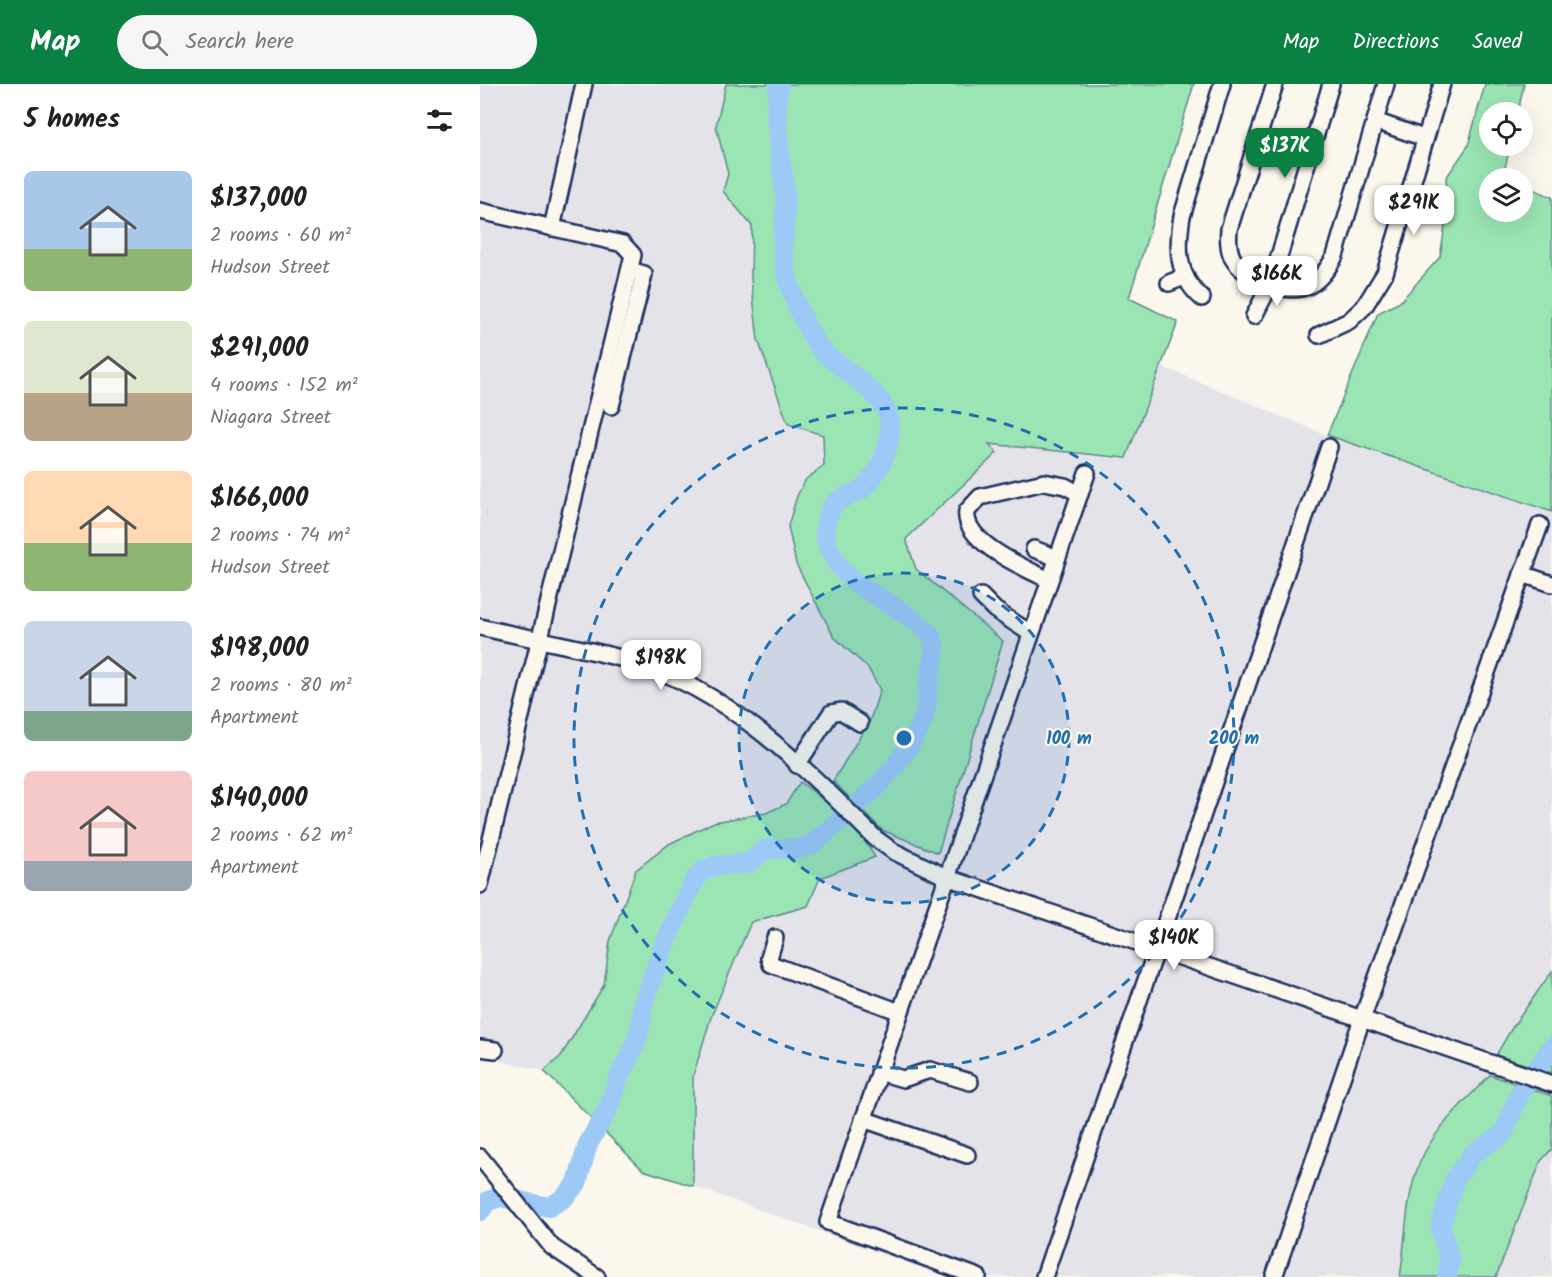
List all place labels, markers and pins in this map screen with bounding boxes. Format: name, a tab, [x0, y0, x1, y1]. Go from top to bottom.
pin: $137K	[1243, 128, 1327, 179]
pin: $291K	[1372, 185, 1456, 236]
pin: $166K	[1235, 256, 1319, 307]
pin: $198K	[619, 640, 703, 691]
centre of rings	[894, 728, 914, 748]
pin: $140K	[1132, 920, 1216, 971]

